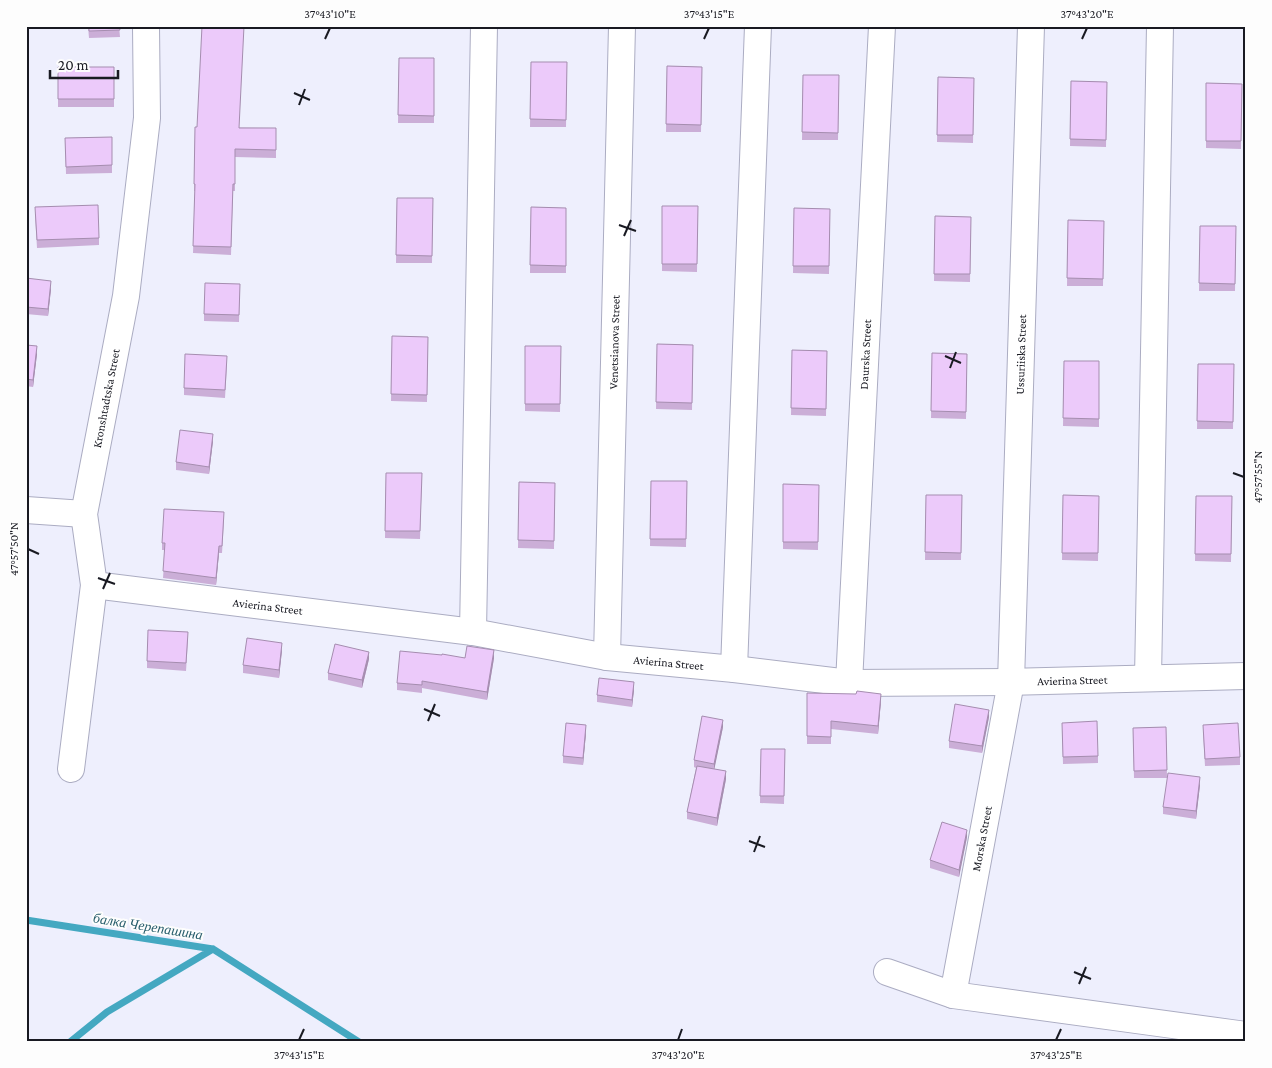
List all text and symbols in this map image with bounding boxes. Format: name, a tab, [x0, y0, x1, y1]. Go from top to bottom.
text: 37°43'10"E	[304, 7, 356, 21]
text: 37°43'15"E	[684, 7, 735, 21]
text: 37°43'20"E	[1060, 7, 1114, 21]
scale bar	[50, 48, 118, 80]
text: 20 m	[58, 57, 89, 73]
street label: Venetsianova Street	[606, 294, 623, 389]
street label: Ussuriiska Street	[1013, 313, 1029, 395]
street label: Daurska Street	[857, 318, 874, 390]
street label: Kronshtadtska Street	[90, 347, 123, 449]
text: 47°57'55"N	[1251, 451, 1265, 503]
text: 47°57'50"N	[7, 522, 21, 576]
street label: Avierina Street	[232, 595, 304, 618]
street label: Avierina Street	[633, 653, 705, 673]
street label: Avierina Street	[1037, 673, 1109, 688]
street label: Morska Street	[969, 804, 995, 873]
water label: балка Черепашина	[92, 909, 204, 943]
text: 37°43'15"E	[274, 1048, 325, 1062]
text: 37°43'20"E	[651, 1048, 705, 1062]
text: 37°43'25"E	[1030, 1048, 1082, 1062]

